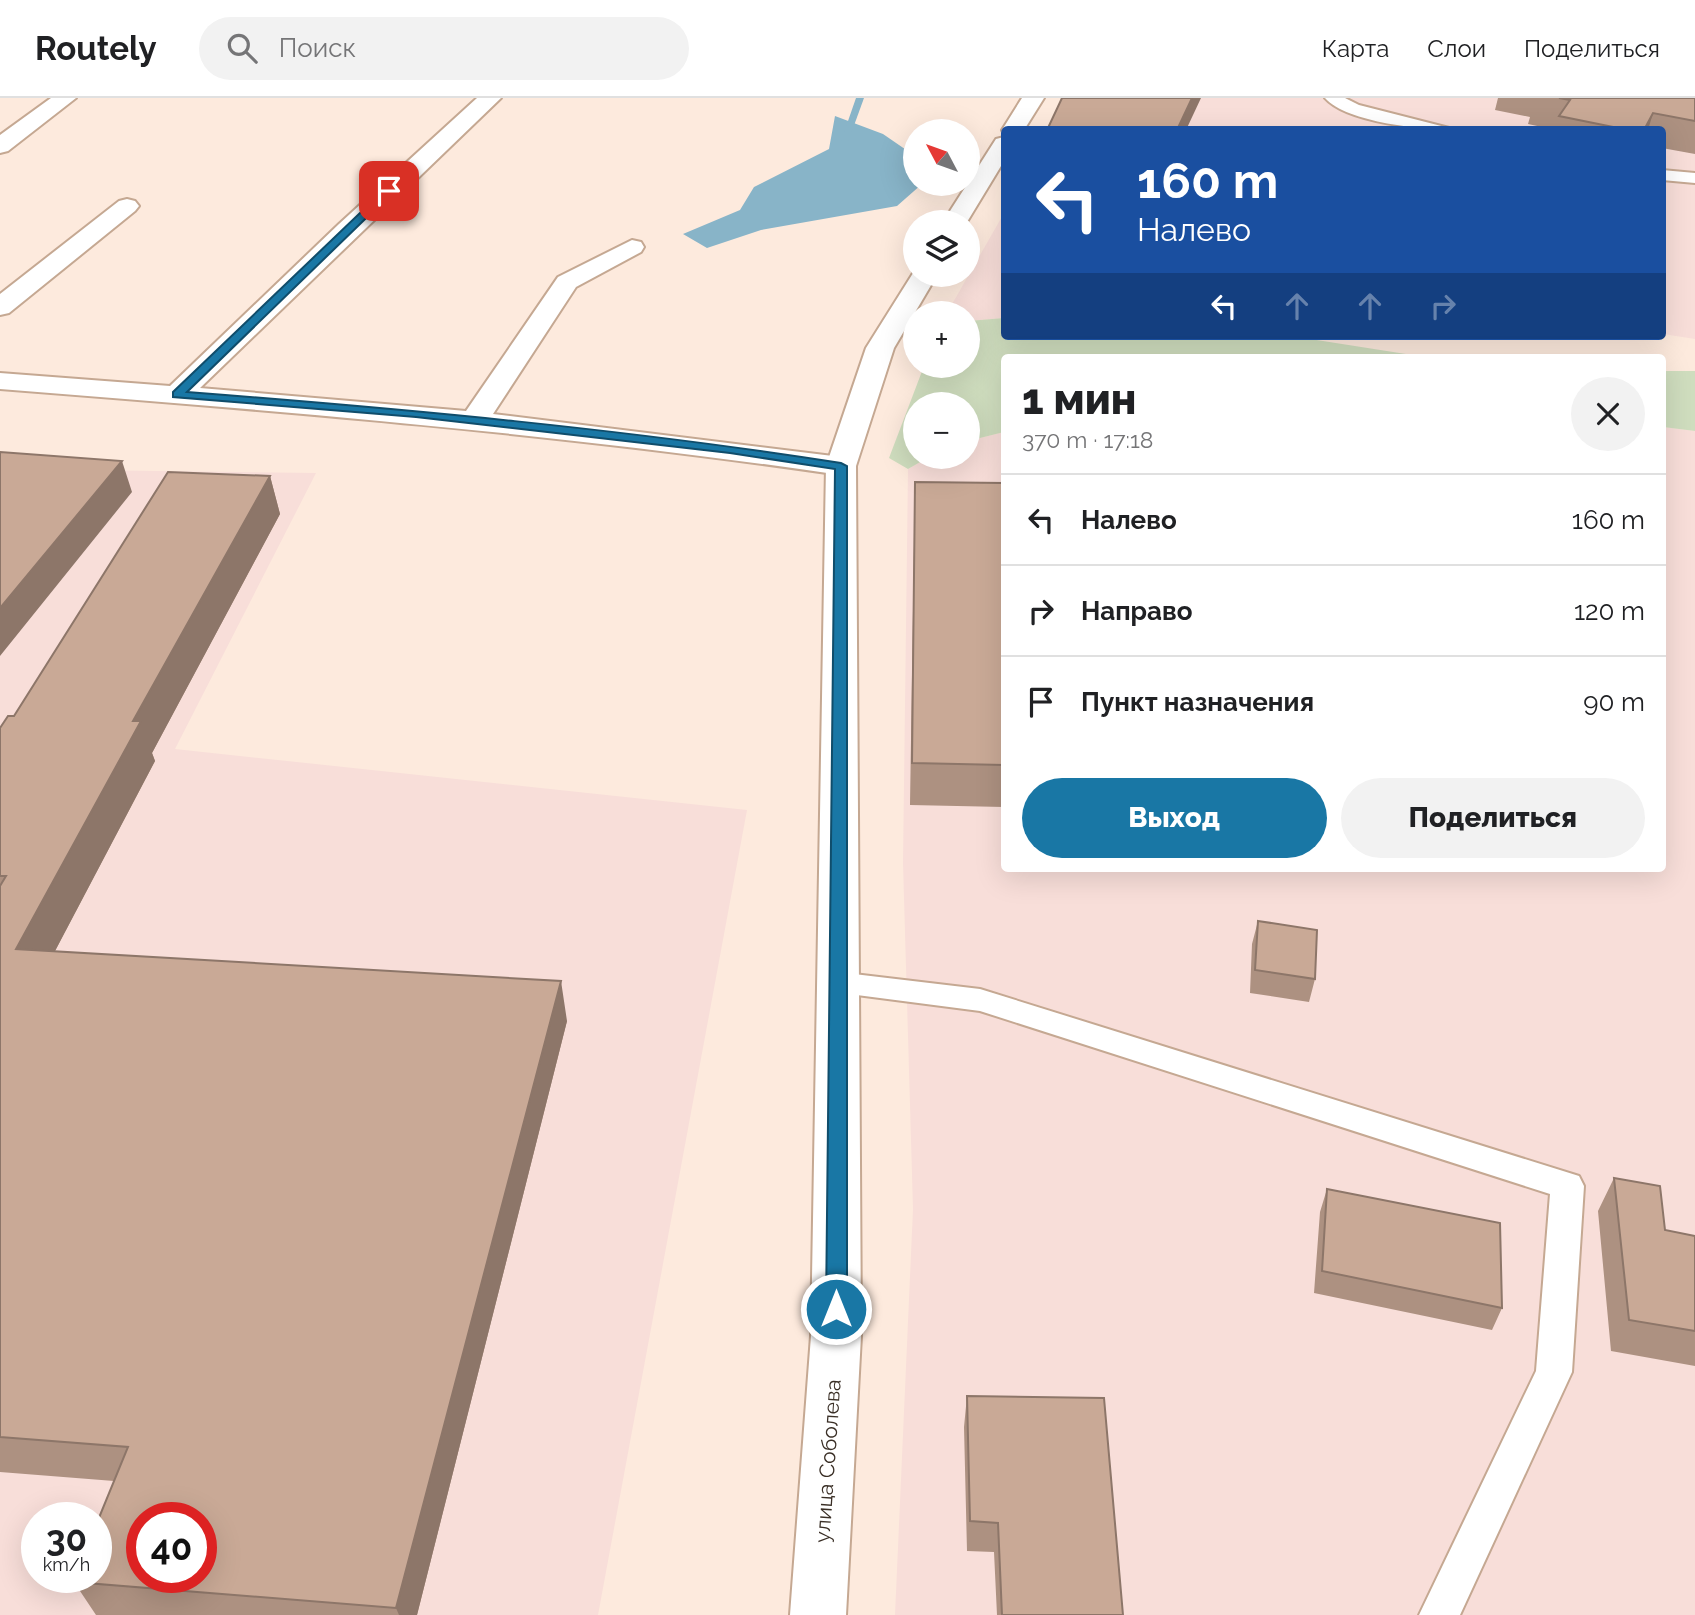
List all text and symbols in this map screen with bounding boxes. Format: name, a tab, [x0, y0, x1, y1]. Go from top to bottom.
search box	[199, 17, 689, 80]
text: Routely	[35, 29, 157, 68]
icon: search	[223, 29, 261, 67]
text: Поиск	[279, 33, 356, 63]
text: Карта	[1322, 34, 1389, 63]
text: Слои	[1427, 34, 1486, 63]
text: Поделиться	[1524, 34, 1660, 63]
north arrow	[903, 119, 980, 196]
map controls	[903, 119, 980, 469]
text: 160 m	[1137, 152, 1278, 209]
icon: left	[1022, 154, 1113, 245]
pin	[359, 161, 419, 221]
icon: arrive	[370, 172, 408, 210]
button: layers	[903, 210, 980, 287]
text: Налево	[1137, 211, 1251, 248]
icon: left	[1205, 287, 1243, 325]
icon: ahead	[1278, 287, 1316, 325]
icon: ahead	[1351, 287, 1389, 325]
icon: right	[1424, 287, 1462, 325]
button: +	[903, 301, 980, 378]
text: 1 мин	[1022, 375, 1136, 424]
button: close	[1571, 377, 1645, 451]
button: −	[903, 392, 980, 469]
text: 370 m · 17:18	[1022, 426, 1153, 453]
icon: left	[1022, 501, 1060, 539]
text: Налево	[1081, 505, 1177, 535]
text: 160 m	[1572, 505, 1645, 535]
icon: right	[1022, 592, 1060, 630]
text: Направо	[1081, 596, 1192, 626]
text: 120 m	[1574, 596, 1645, 626]
icon: arrive	[1022, 683, 1060, 721]
text: Пункт назначения	[1081, 687, 1314, 717]
text: 90 m	[1583, 687, 1645, 717]
button: Выход	[1022, 778, 1327, 858]
button: Поделиться	[1341, 778, 1645, 858]
position arrow	[799, 1272, 873, 1346]
street label: улица Соболева	[809, 1378, 846, 1544]
speed limit sign: 40	[126, 1502, 217, 1593]
text: 30	[46, 1518, 87, 1559]
text: km/h	[43, 1554, 90, 1575]

